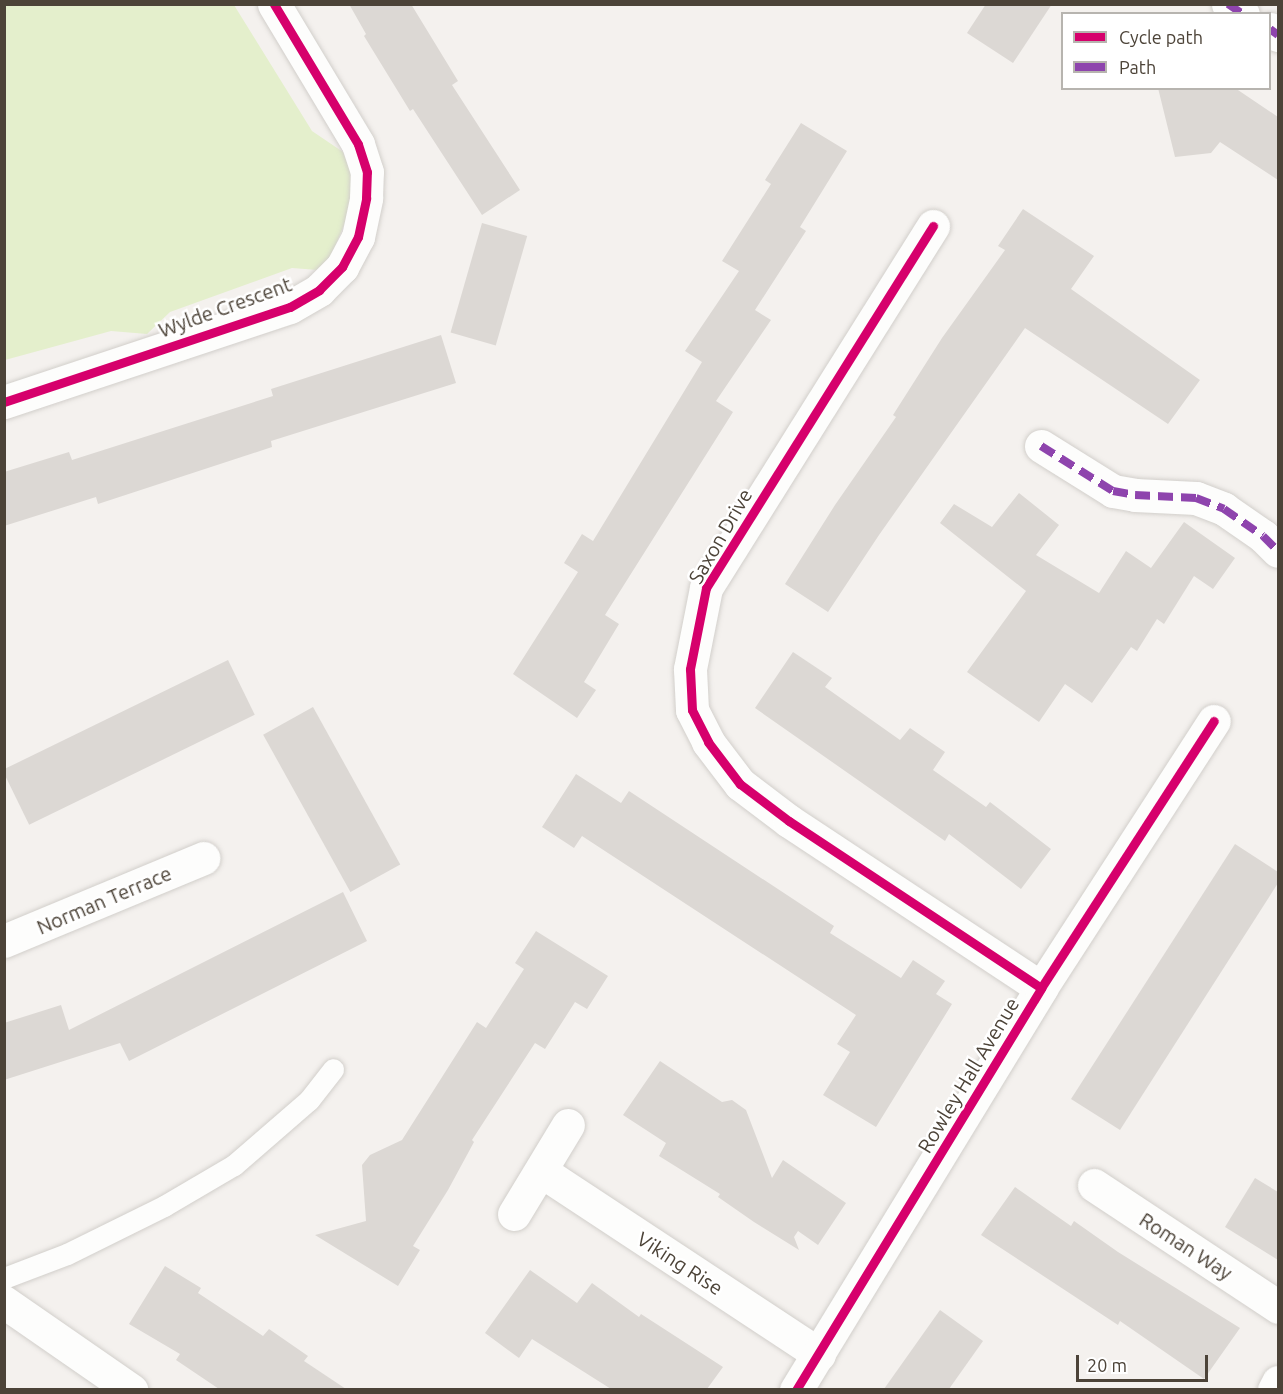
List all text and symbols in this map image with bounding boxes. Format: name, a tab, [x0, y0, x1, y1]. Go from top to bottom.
legend	[1061, 12, 1271, 90]
text: Cycle path	[1119, 27, 1203, 47]
text: Path	[1119, 57, 1156, 77]
street label: Wylde Crescent	[155, 272, 295, 342]
street label: Saxon Drive	[683, 484, 757, 588]
street label: Norman Terrace	[33, 861, 175, 939]
street label: Rowley Hall Avenue	[912, 993, 1024, 1157]
street label: Roman Way	[1135, 1207, 1237, 1285]
street label: Viking Rise	[632, 1226, 728, 1300]
scale bar	[1079, 1343, 1211, 1381]
text: 20 m	[1087, 1355, 1127, 1375]

